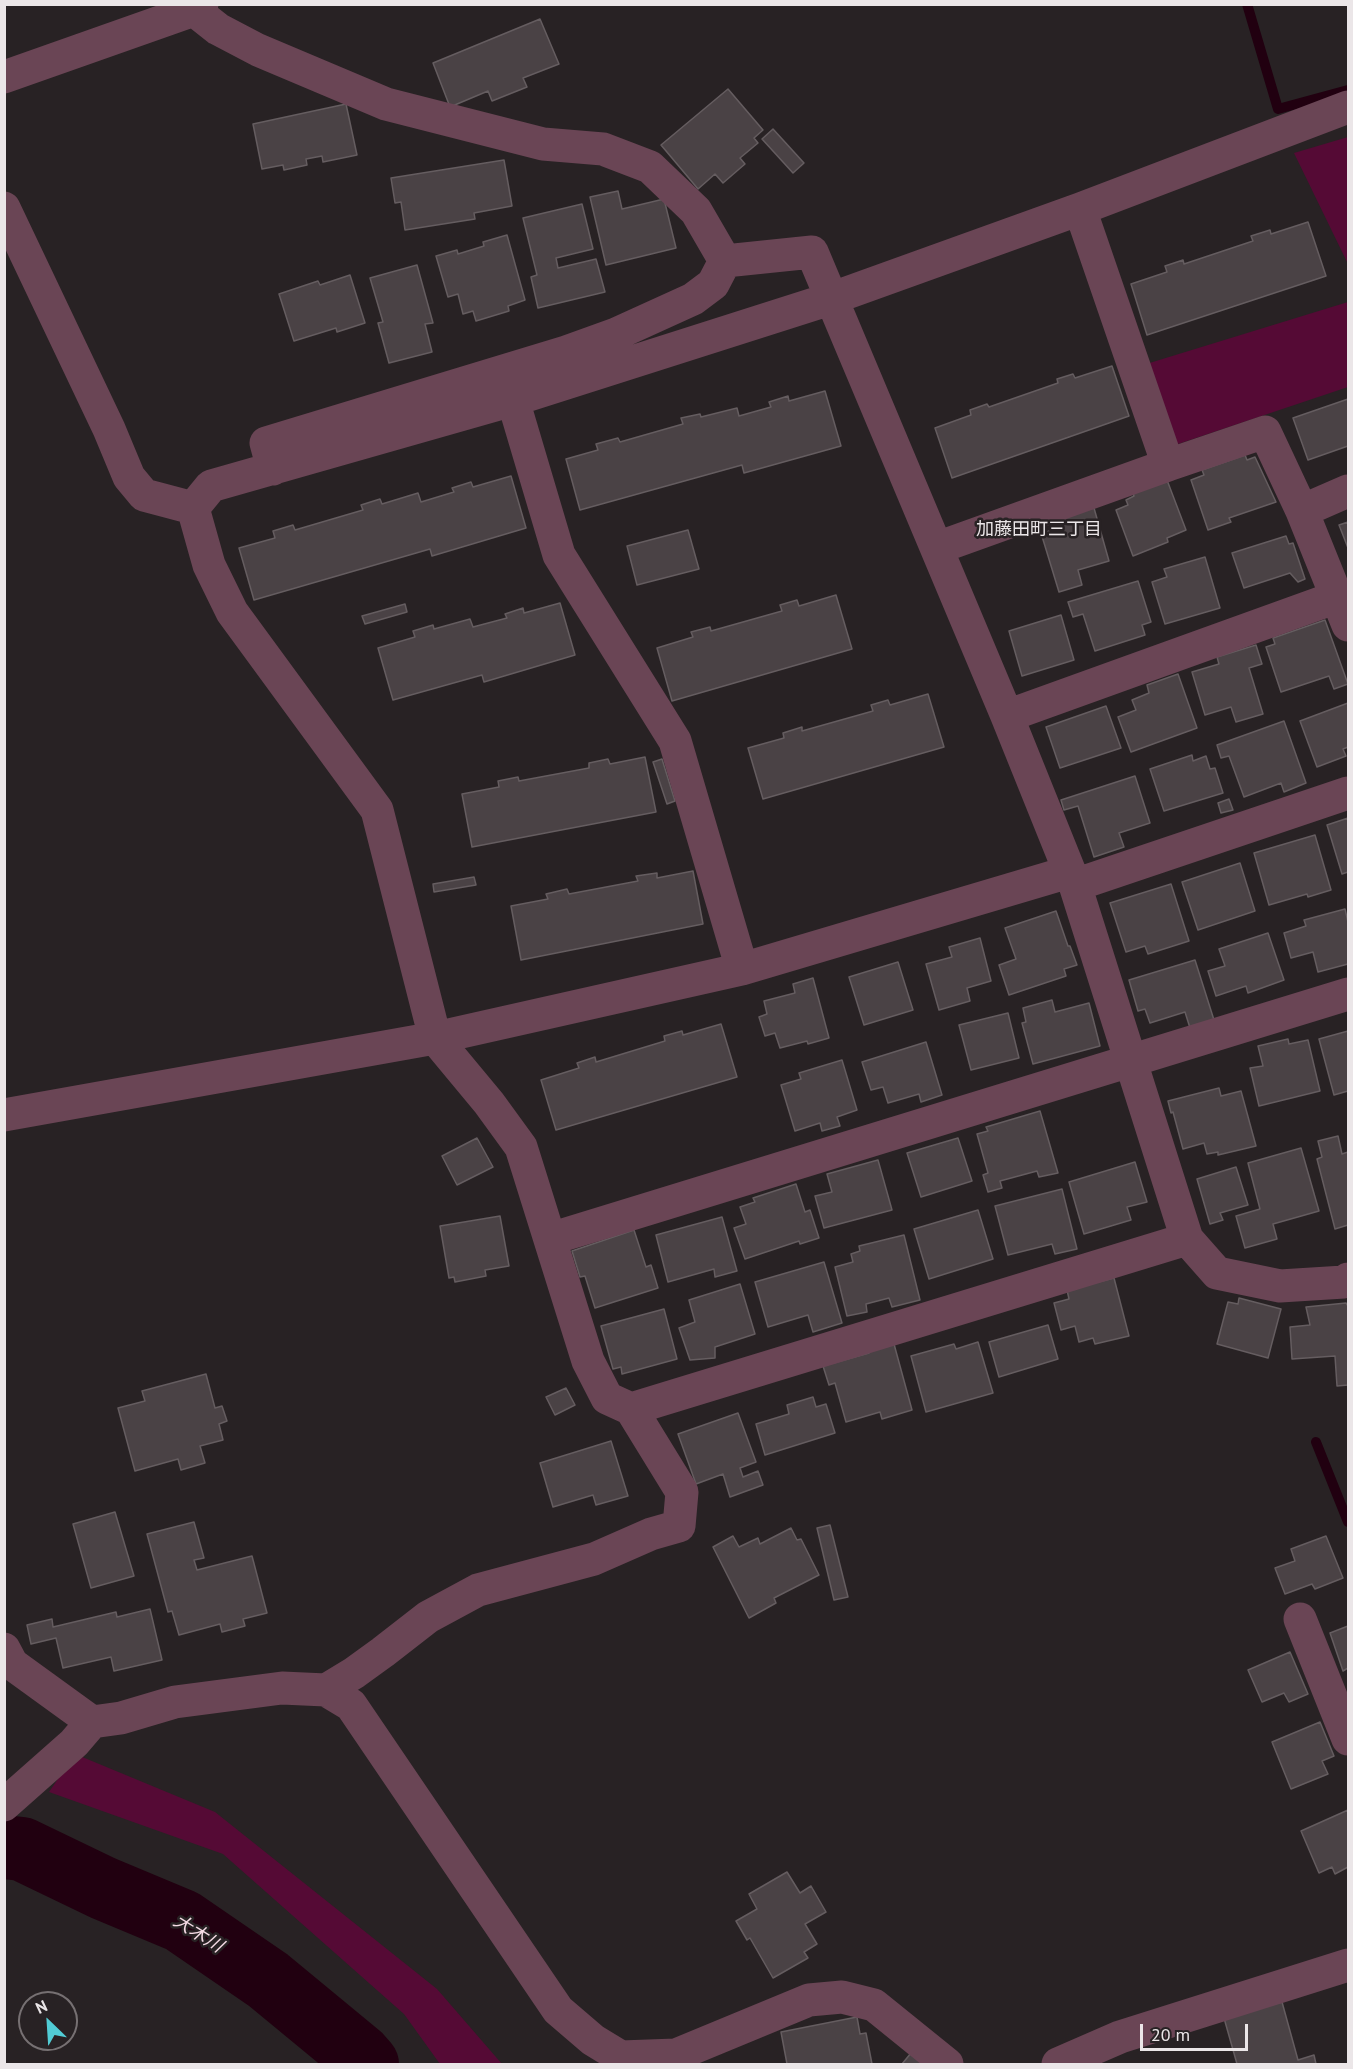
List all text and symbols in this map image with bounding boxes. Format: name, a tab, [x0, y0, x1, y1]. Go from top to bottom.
district label: 加藤田町三丁目	[976, 519, 1102, 541]
water label: 大木川	[169, 1911, 227, 1957]
north arrow	[18, 1991, 78, 2051]
text: N	[32, 1995, 50, 2018]
scale bar	[1143, 2012, 1251, 2050]
text: 20 m	[1151, 2023, 1190, 2046]

